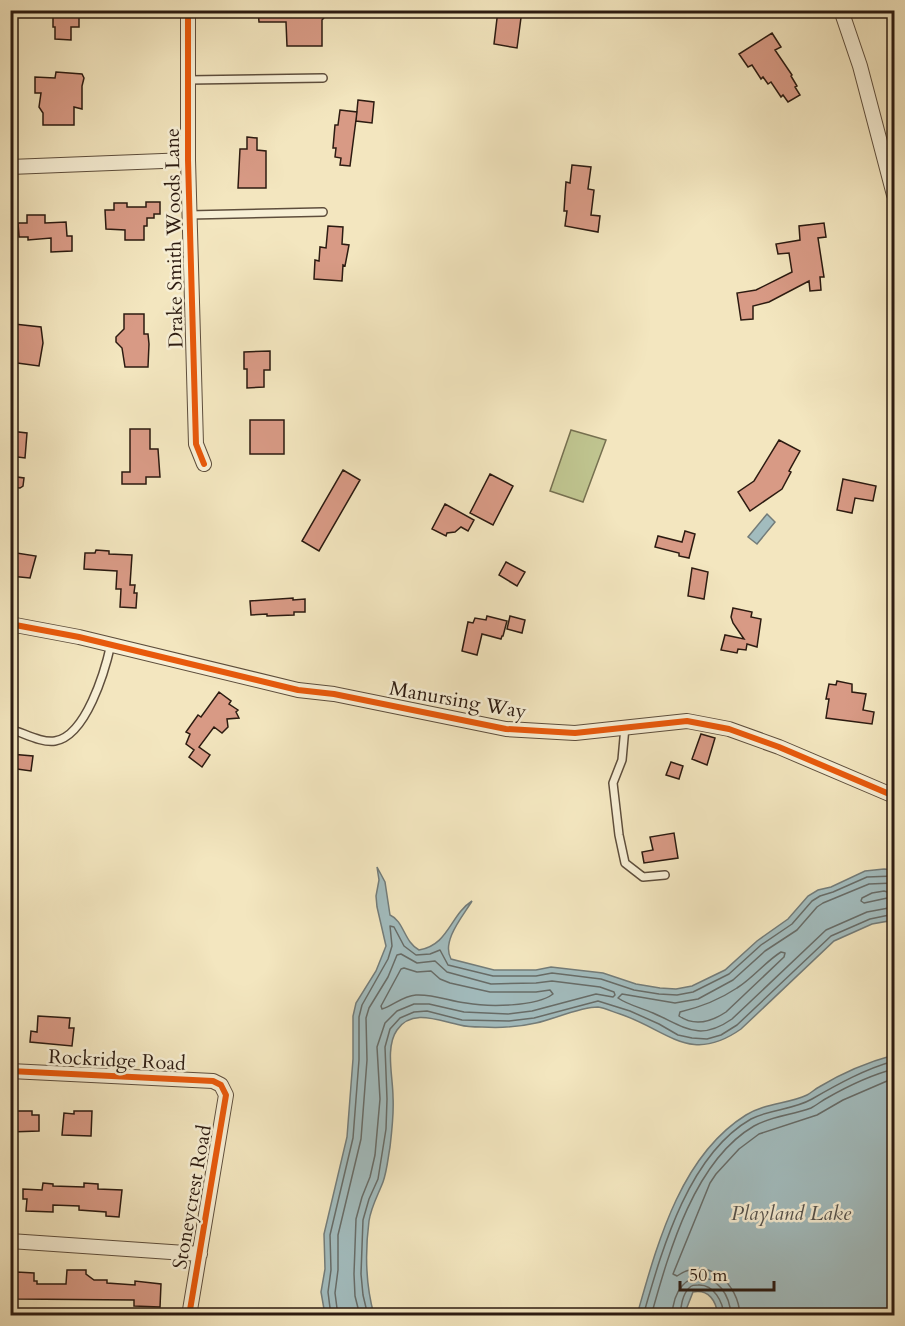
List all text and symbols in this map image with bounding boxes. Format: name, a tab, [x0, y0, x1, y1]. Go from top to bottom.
street label: Drake Smith Woods Lane	[159, 128, 189, 348]
street label: Manursing Way	[387, 675, 529, 725]
street label: Rockridge Road	[48, 1043, 187, 1077]
street label: Stoneycrest Road	[166, 1122, 218, 1271]
water label: Playland Lake	[731, 1199, 852, 1228]
scale bar	[680, 1254, 774, 1292]
text: 50 m	[689, 1263, 728, 1288]

